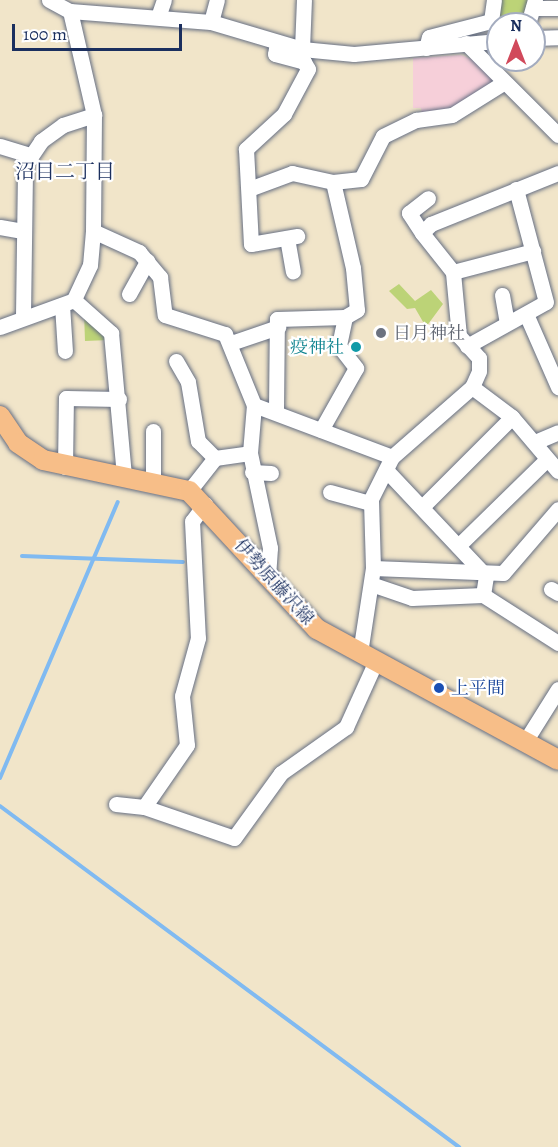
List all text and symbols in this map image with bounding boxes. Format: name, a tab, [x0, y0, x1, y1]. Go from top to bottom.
scale bar	[15, 12, 184, 50]
north arrow	[486, 12, 546, 72]
text: N	[510, 15, 522, 37]
text: 100 m	[23, 22, 67, 46]
district label: 沼目二丁目	[15, 159, 115, 183]
place label: 日月神社	[393, 322, 465, 344]
marker: 日月神社	[374, 326, 388, 340]
place label: 疫神社	[290, 336, 344, 358]
marker: 疫神社	[349, 340, 363, 354]
street label: 伊勢原藤沢線	[230, 535, 318, 629]
place label: 上平間	[451, 677, 505, 699]
marker: 上平間	[432, 681, 446, 695]

